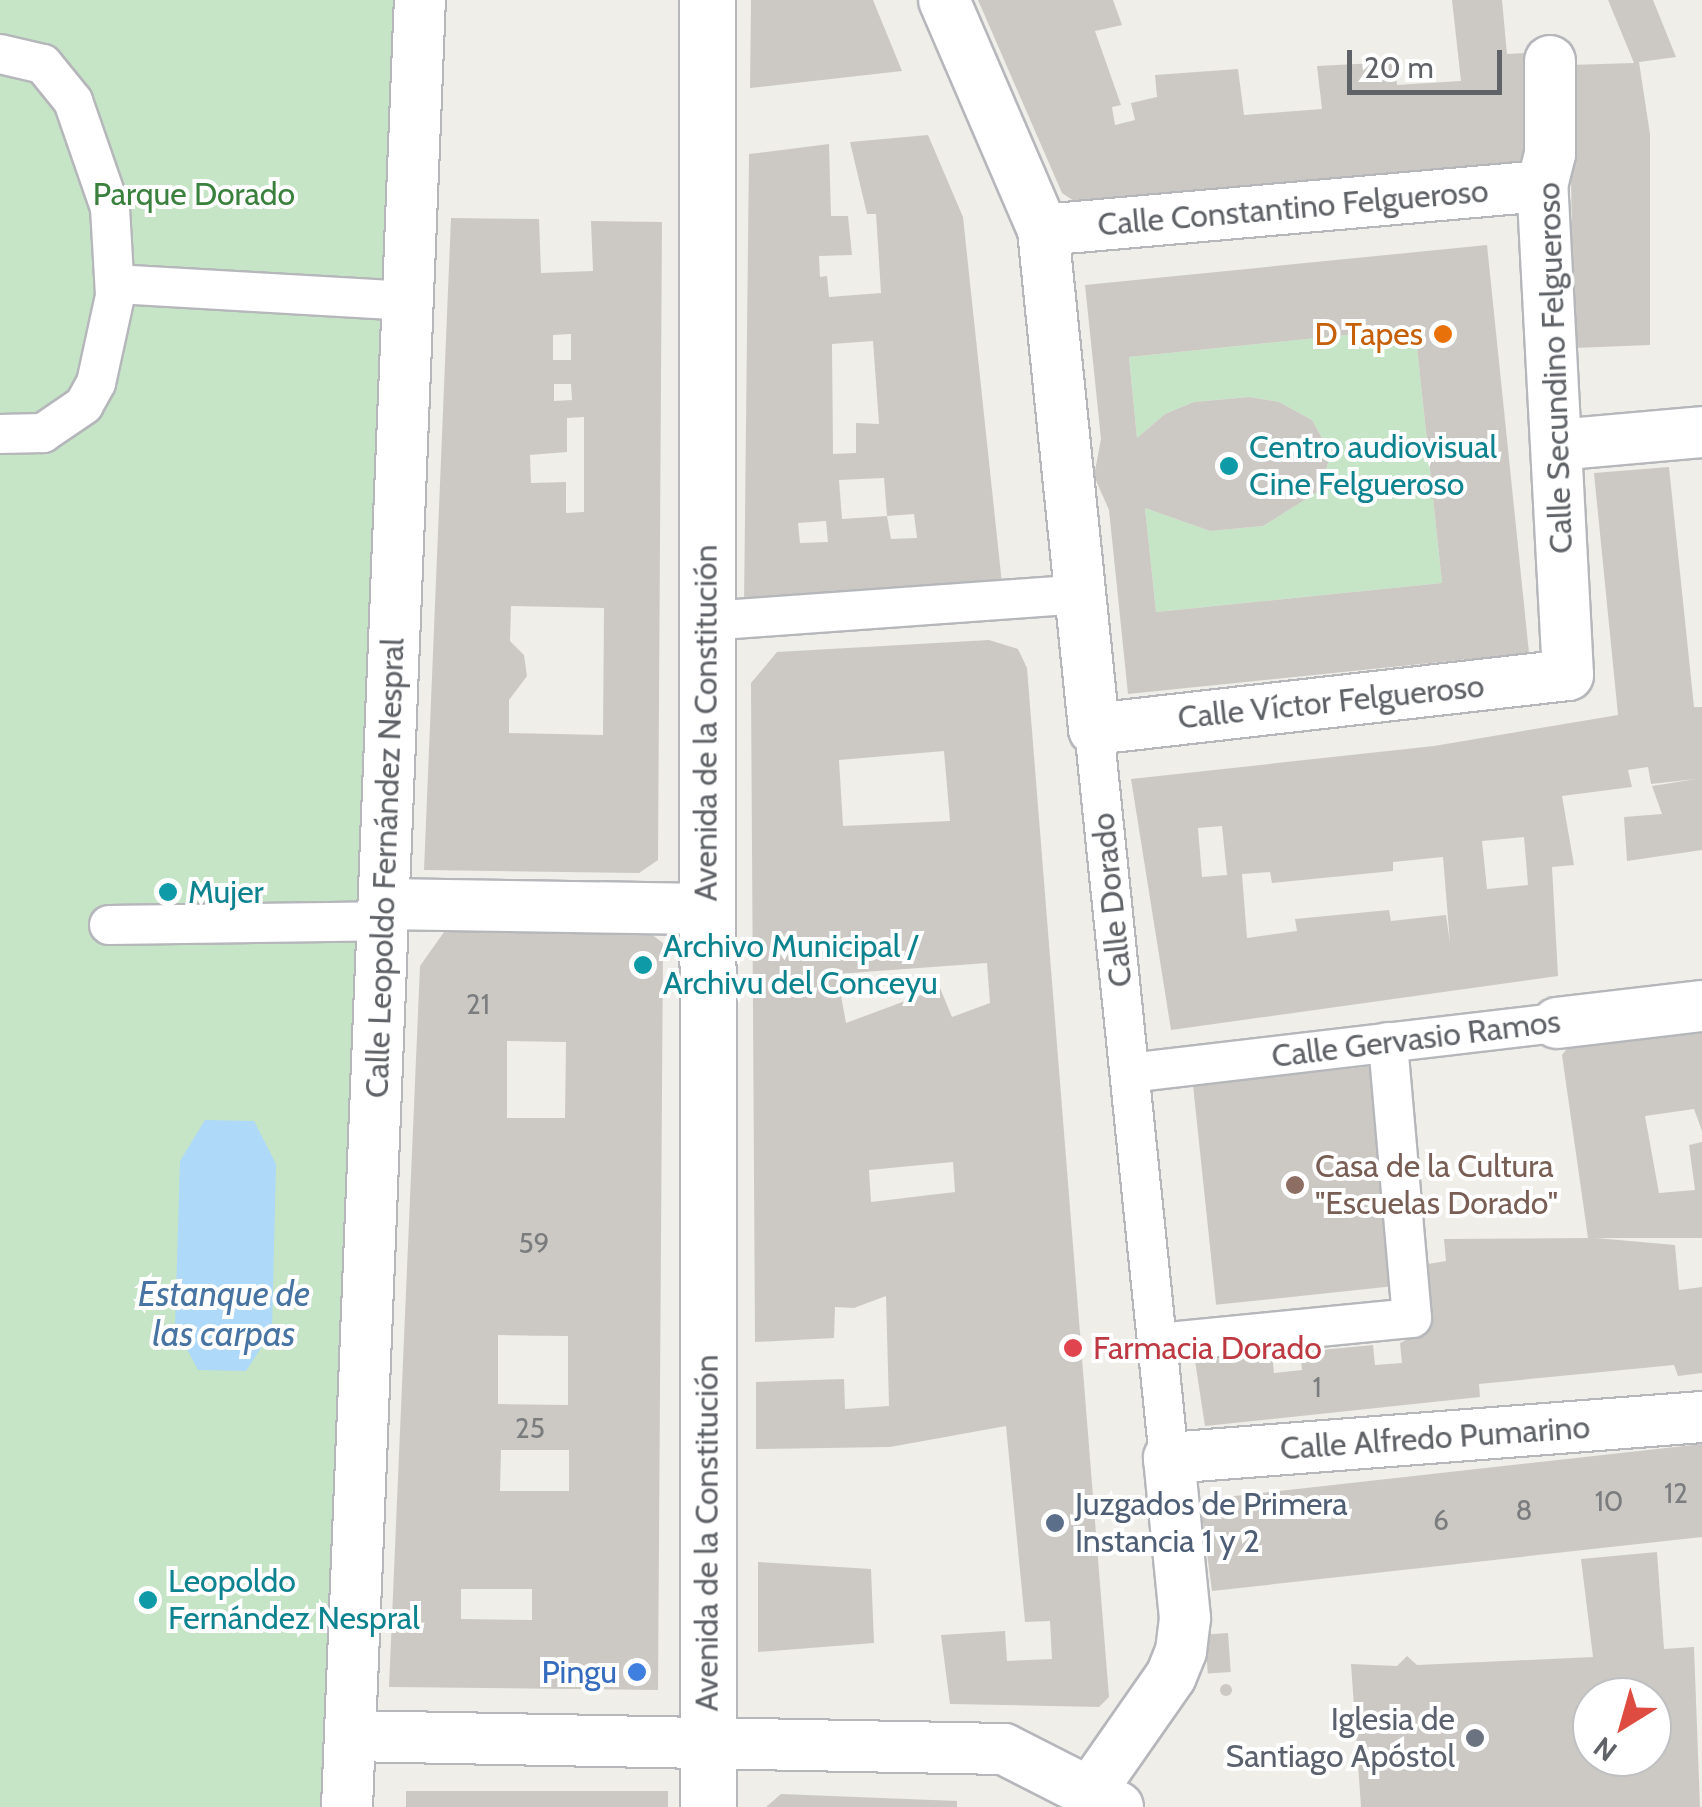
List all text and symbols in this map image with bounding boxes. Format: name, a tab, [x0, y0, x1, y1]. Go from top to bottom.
scale bar	[1352, 30, 1507, 92]
text: 20 m	[1364, 49, 1434, 86]
street label: Calle Constantino Felgueroso	[1096, 172, 1490, 244]
park label: Parque Dorado	[93, 175, 295, 213]
street label: Calle Secundino Felgueroso	[1529, 182, 1581, 554]
place label: D Tapes	[1315, 315, 1423, 353]
marker: D Tapes	[1432, 323, 1454, 345]
place label: Centro audiovisual Cine Felgueroso	[1249, 429, 1497, 504]
marker: Centro audiovisual Cine Felgueroso	[1218, 455, 1240, 477]
street label: Avenida de la Constitución	[687, 545, 725, 901]
street label: Calle Leopoldo Fernández Nespral	[358, 637, 412, 1099]
street label: Calle Víctor Felgueroso	[1176, 667, 1486, 737]
street label: Calle Dorado	[1084, 811, 1140, 989]
place label: Mujer	[188, 873, 264, 911]
marker: Mujer	[157, 881, 179, 903]
place label: Archivo Municipal / Archivu del Conceyu	[663, 928, 938, 1003]
marker: Archivo Municipal / Archivu del Conceyu	[632, 954, 654, 976]
house number: 21	[466, 987, 490, 1021]
street label: Calle Gervasio Ramos	[1269, 1002, 1563, 1076]
place label: Casa de la Cultura "Escuelas Dorado"	[1315, 1148, 1558, 1223]
marker: Casa de la Cultura "Escuelas Dorado"	[1284, 1174, 1306, 1196]
house number: 59	[518, 1226, 550, 1260]
water label: Estanque de las carpas	[138, 1273, 310, 1355]
place label: Farmacia Dorado	[1093, 1329, 1322, 1367]
marker: Farmacia Dorado	[1062, 1337, 1084, 1359]
street label: Avenida de la Constitución	[688, 1355, 726, 1711]
house number: 1	[1312, 1370, 1322, 1404]
street label: Calle Alfredo Pumarino	[1279, 1408, 1591, 1468]
house number: 25	[515, 1411, 545, 1445]
house number: 12	[1664, 1476, 1688, 1510]
house number: 10	[1595, 1484, 1623, 1518]
place label: Juzgados de Primera Instancia 1 y 2	[1075, 1486, 1348, 1561]
house number: 8	[1516, 1493, 1532, 1527]
house number: 6	[1433, 1503, 1449, 1537]
marker: Juzgados de Primera Instancia 1 y 2	[1044, 1512, 1066, 1534]
place label: Leopoldo Fernández Nespral	[168, 1563, 420, 1638]
marker: Leopoldo Fernández Nespral	[137, 1589, 159, 1611]
place label: Pingu	[542, 1653, 617, 1691]
marker: Pingu	[626, 1661, 648, 1683]
north arrow	[1572, 1677, 1672, 1777]
place label: Iglesia de Santiago Apóstol	[1225, 1701, 1455, 1776]
marker: Iglesia de Santiago Apóstol	[1464, 1727, 1486, 1749]
text: N	[1587, 1730, 1623, 1769]

